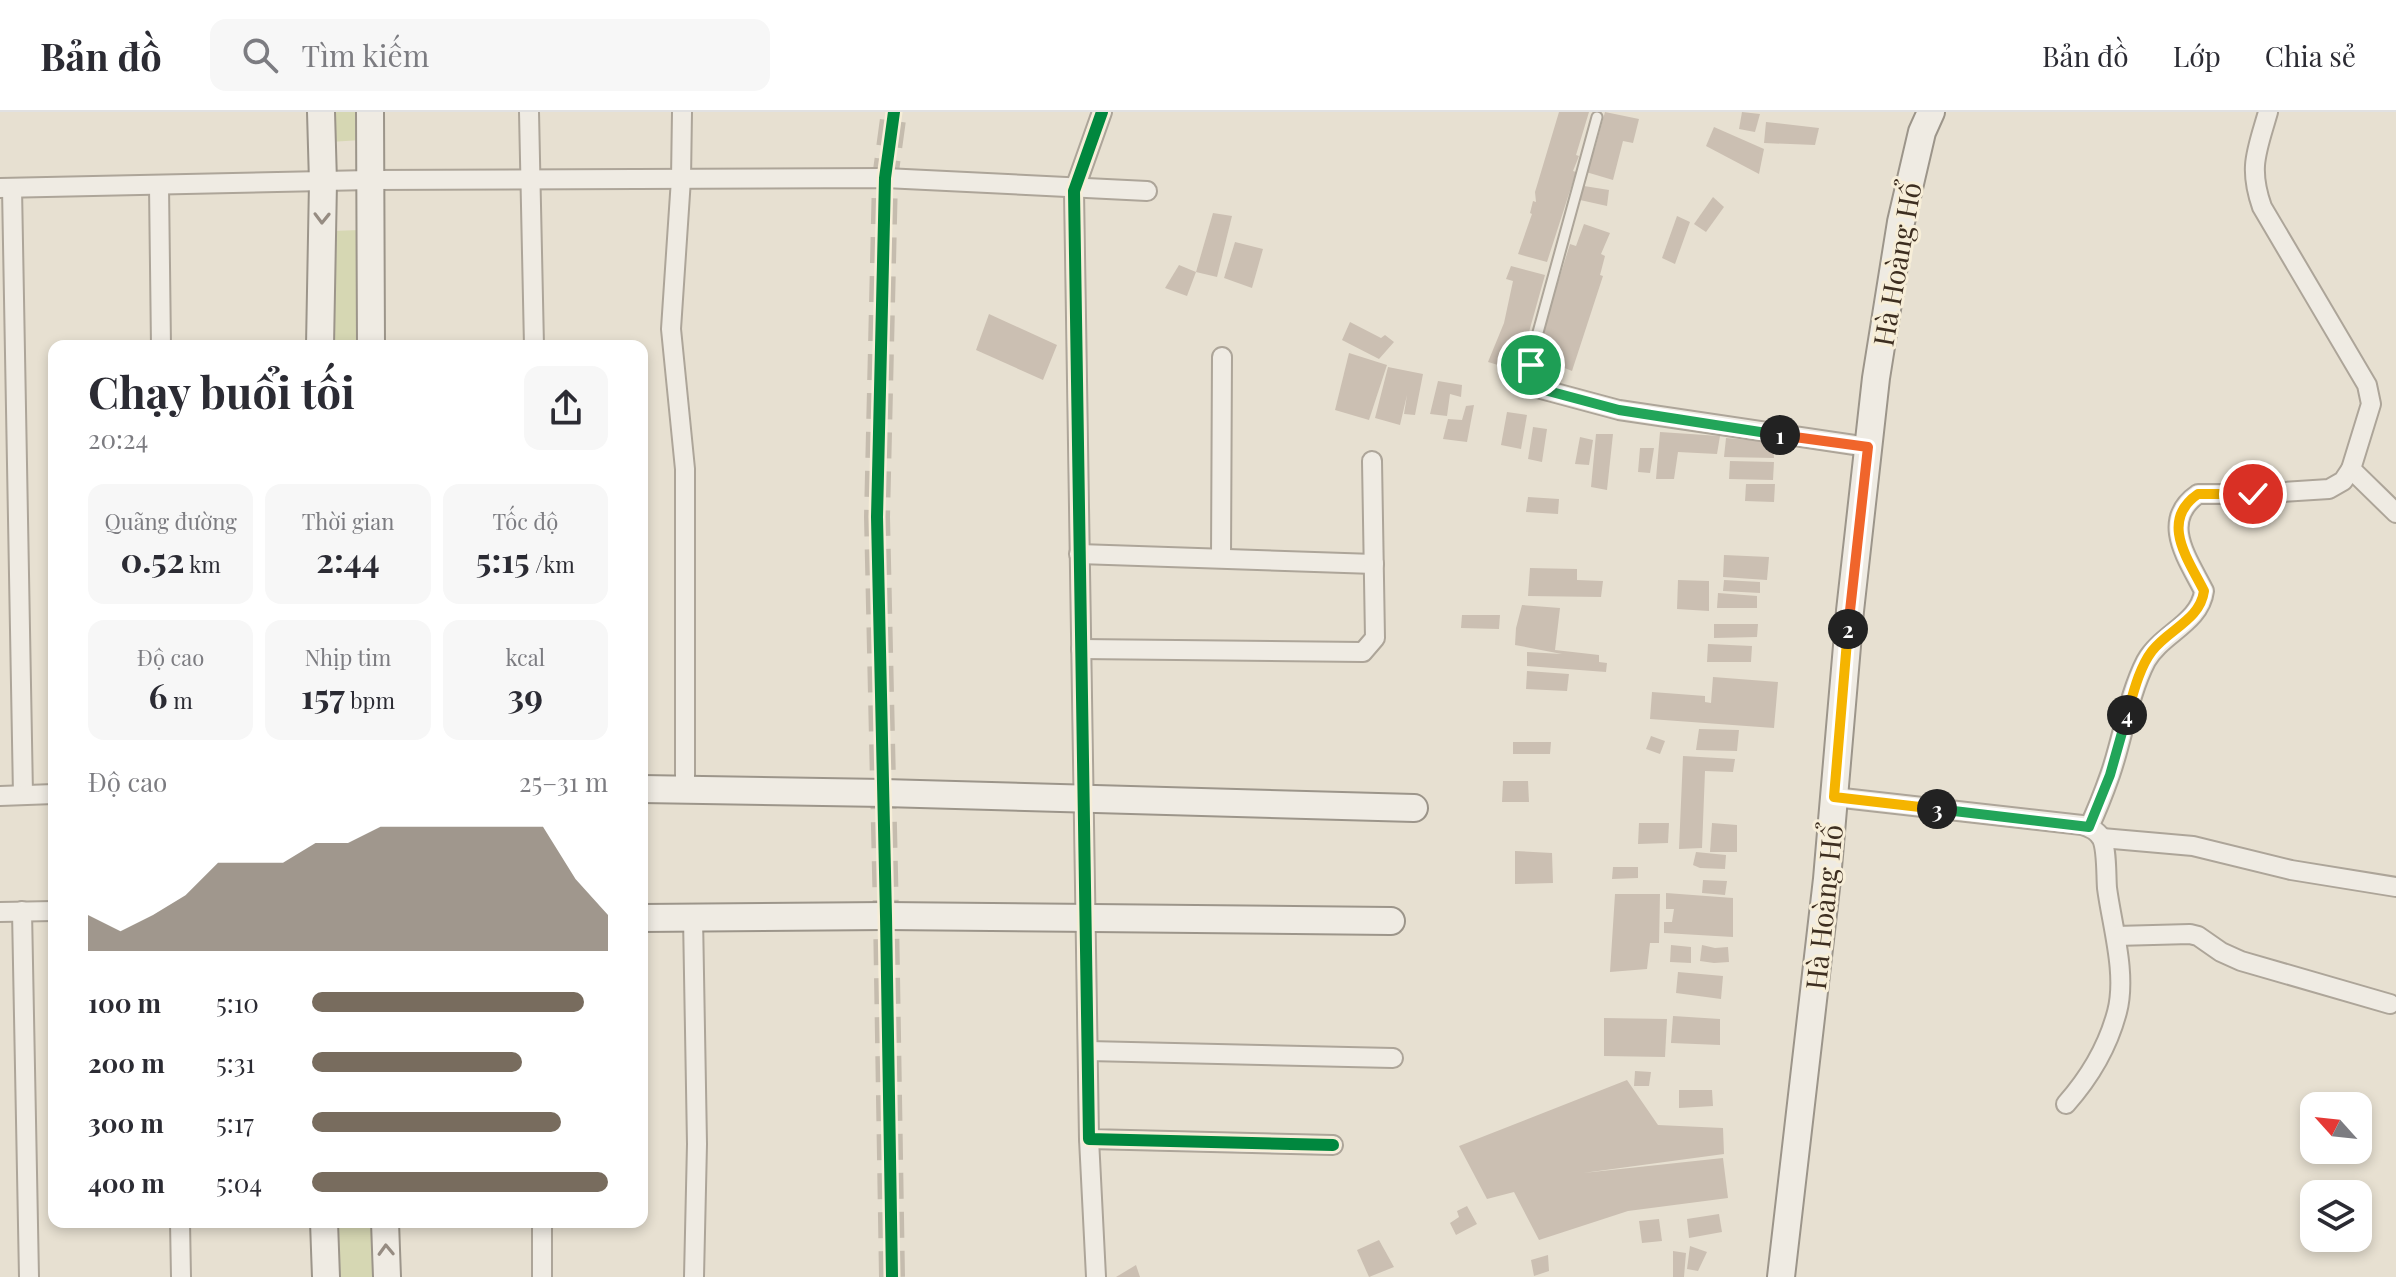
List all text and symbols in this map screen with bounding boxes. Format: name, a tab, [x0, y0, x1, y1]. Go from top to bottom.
search box	[210, 19, 770, 91]
text: Bản đồ	[40, 30, 162, 81]
icon: search	[238, 33, 282, 77]
text: Tìm kiếm	[302, 35, 429, 75]
text: Bản đồ	[2042, 37, 2129, 74]
text: Lớp	[2173, 37, 2221, 74]
text: Chia sẻ	[2265, 37, 2356, 74]
street label: Hà Hoàng Hổ	[1863, 178, 1929, 349]
one-way arrow	[313, 212, 331, 225]
pin	[1497, 331, 1565, 399]
icon: arrive	[1509, 343, 1553, 387]
text: Chạy buổi tối	[88, 361, 355, 420]
button: share	[524, 366, 608, 450]
pin: 1	[1760, 415, 1800, 455]
text: 1	[1776, 420, 1784, 450]
text: 20:24	[88, 421, 148, 456]
pin	[2219, 460, 2287, 528]
icon: check	[2231, 472, 2275, 516]
text: Quãng đường	[105, 506, 237, 536]
text: Thời gian	[302, 506, 394, 536]
text: Tốc độ	[492, 506, 558, 536]
text: 0.52	[120, 536, 184, 582]
text: 2:44	[316, 536, 380, 582]
text: 5:15	[476, 536, 530, 582]
text: km	[184, 549, 221, 579]
text: /km	[530, 549, 575, 579]
pin: 2	[1828, 609, 1868, 649]
text: 2	[1842, 614, 1854, 644]
text: Độ cao	[137, 642, 204, 672]
text: Nhịp tim	[305, 642, 391, 672]
text: kcal	[506, 642, 545, 672]
text: 6	[149, 672, 168, 718]
text: 157	[301, 672, 345, 718]
text: 39	[508, 672, 543, 718]
text: m	[168, 685, 193, 715]
text: bpm	[345, 685, 395, 715]
pin: 4	[2107, 695, 2147, 735]
text: 4	[2121, 700, 2133, 730]
text: Độ cao	[88, 764, 167, 799]
text: 25–31 m	[519, 764, 608, 799]
pin: 3	[1917, 789, 1957, 829]
text: 3	[1932, 794, 1942, 824]
street label: Hà Hoàng Hổ	[1796, 821, 1850, 991]
text: 100 m	[88, 985, 161, 1020]
text: 5:10	[216, 985, 259, 1020]
text: 200 m	[88, 1045, 165, 1080]
text: 5:31	[216, 1045, 255, 1080]
north arrow	[2300, 1092, 2372, 1164]
map controls	[2300, 1092, 2372, 1252]
text: 300 m	[88, 1105, 164, 1140]
text: 5:17	[216, 1105, 254, 1140]
text: 400 m	[88, 1165, 165, 1200]
text: 5:04	[216, 1165, 262, 1200]
button: layers	[2300, 1180, 2372, 1252]
one-way arrow	[378, 1243, 395, 1256]

